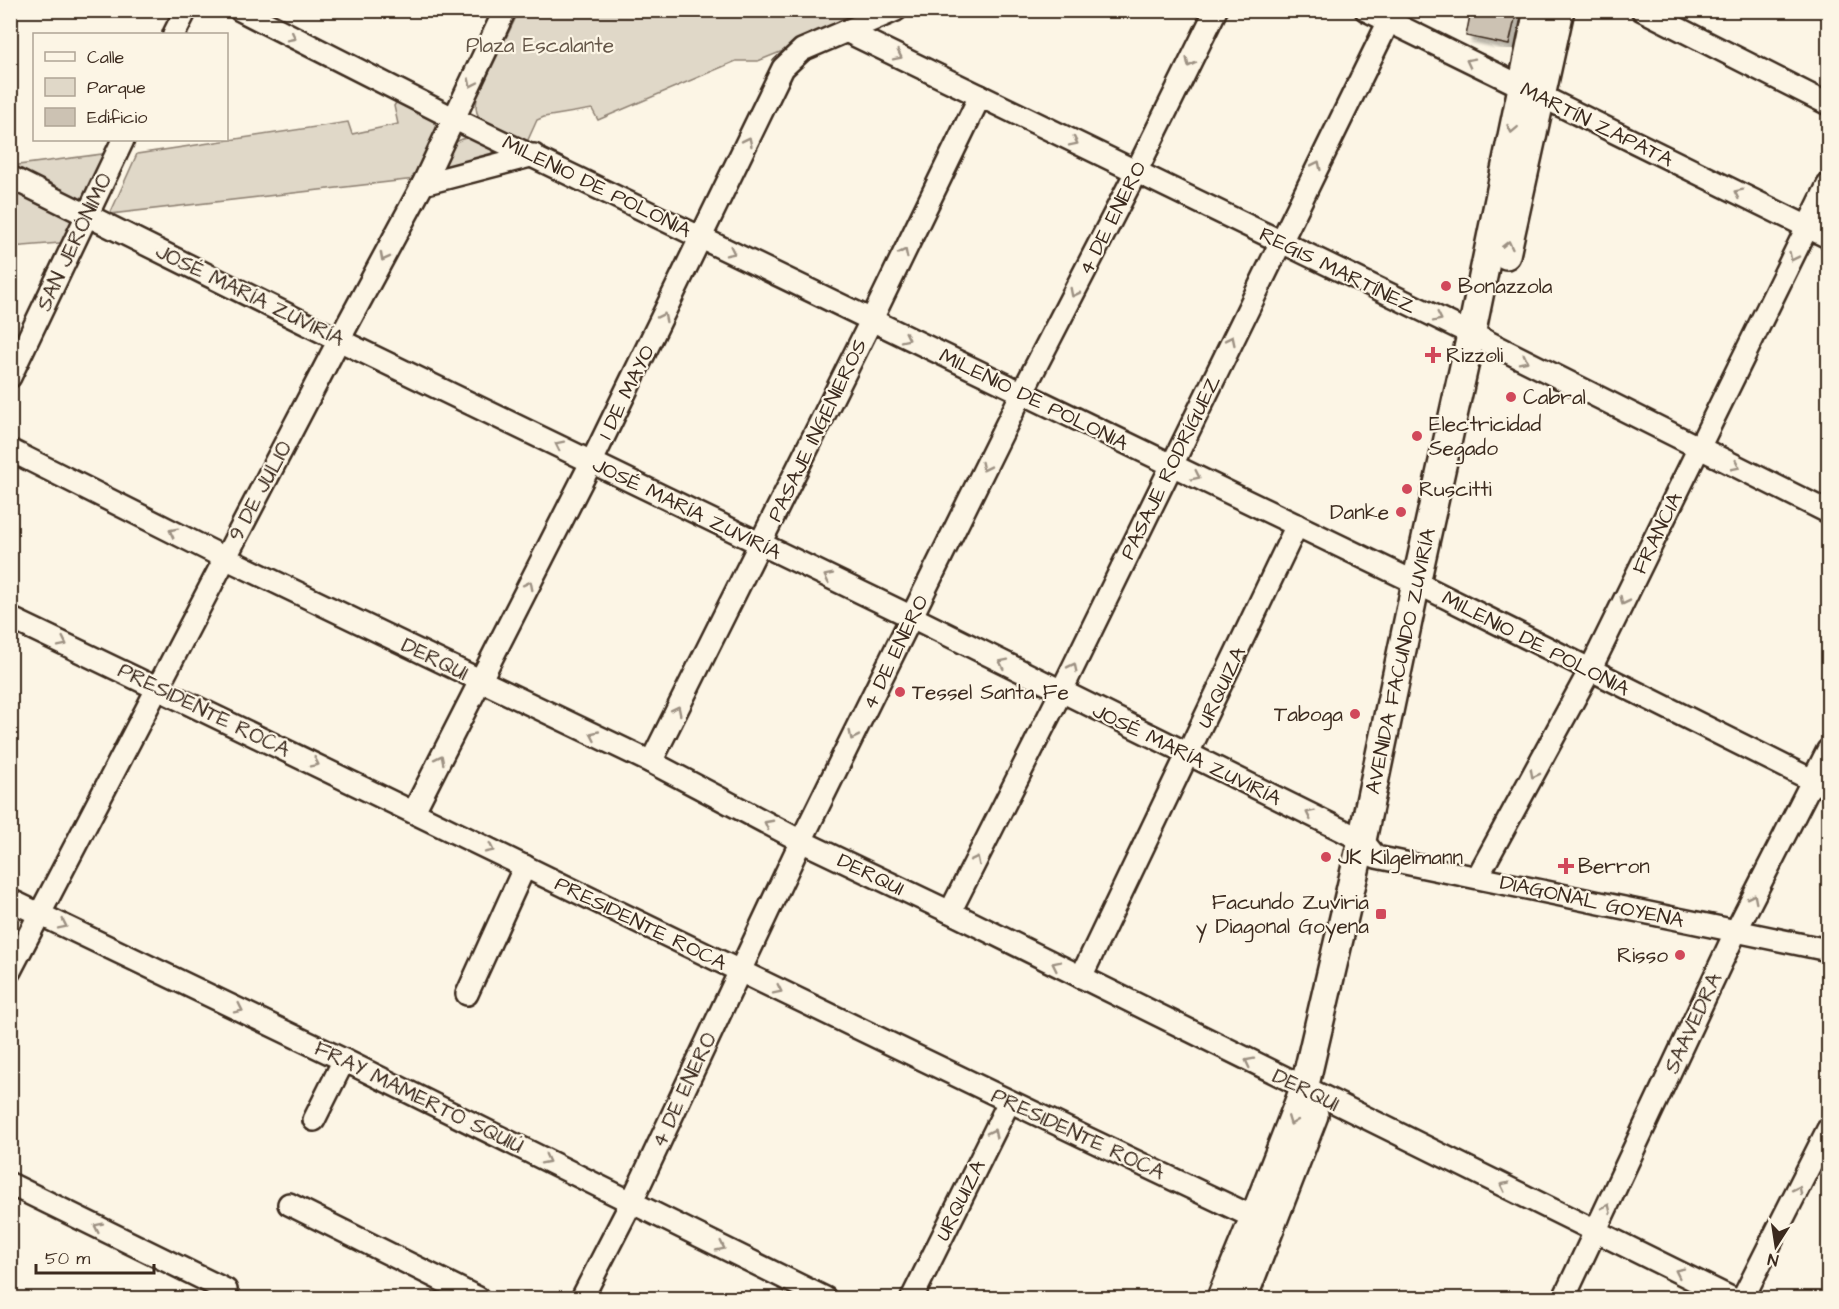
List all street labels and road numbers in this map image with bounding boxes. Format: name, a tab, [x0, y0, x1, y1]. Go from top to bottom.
street label: MARTÍN ZAPATA	[1515, 75, 1679, 174]
street label: MILENIO DE POLONIA	[498, 128, 696, 245]
street label: 4 DE ENERO	[1071, 156, 1154, 280]
street label: SAN JERÓNIMO	[30, 169, 119, 316]
street label: REGIS MARTÍNEZ	[1255, 220, 1421, 321]
street label: JOSÉ MARÍA ZUVIRÍA	[151, 237, 349, 354]
street label: PASAJE INGENIEROS	[760, 334, 874, 527]
street label: 1 DE MAYO	[591, 340, 662, 444]
street label: MILENIO DE POLONIA	[935, 341, 1133, 458]
street label: PASAJE RODRÍGUEZ	[1113, 370, 1228, 564]
street label: 9 DE JULIO	[222, 436, 299, 546]
street label: JOSÉ MARÍA ZUVIRÍA	[588, 450, 786, 567]
street label: FRANCIA	[1625, 487, 1690, 579]
street label: AVENIDA FACUNDO ZUVIRÍA	[1358, 525, 1443, 797]
street label: MILENIO DE POLONIA	[1437, 584, 1635, 704]
street label: 4 DE ENERO	[855, 590, 936, 714]
street label: DERQUI	[397, 631, 473, 688]
street label: URQUIZA	[1190, 641, 1253, 733]
street label: PRESIDENTE ROCA	[113, 656, 295, 765]
street label: JOSÉ MARÍA ZUVIRÍA	[1088, 696, 1286, 813]
street label: DERQUI	[833, 846, 909, 903]
street label: DIAGONAL GOYENA	[1497, 868, 1687, 935]
street label: PRESIDENTE ROCA	[550, 869, 732, 978]
street label: SAAVEDRA	[1657, 968, 1730, 1078]
street label: 4 DE ENERO	[645, 1028, 724, 1153]
street label: FRAY MAMERTO SQUIÚ	[310, 1034, 528, 1161]
street label: DERQUI	[1268, 1062, 1344, 1119]
street label: PRESIDENTE ROCA	[986, 1082, 1170, 1188]
street label: URQUIZA	[928, 1154, 993, 1246]

